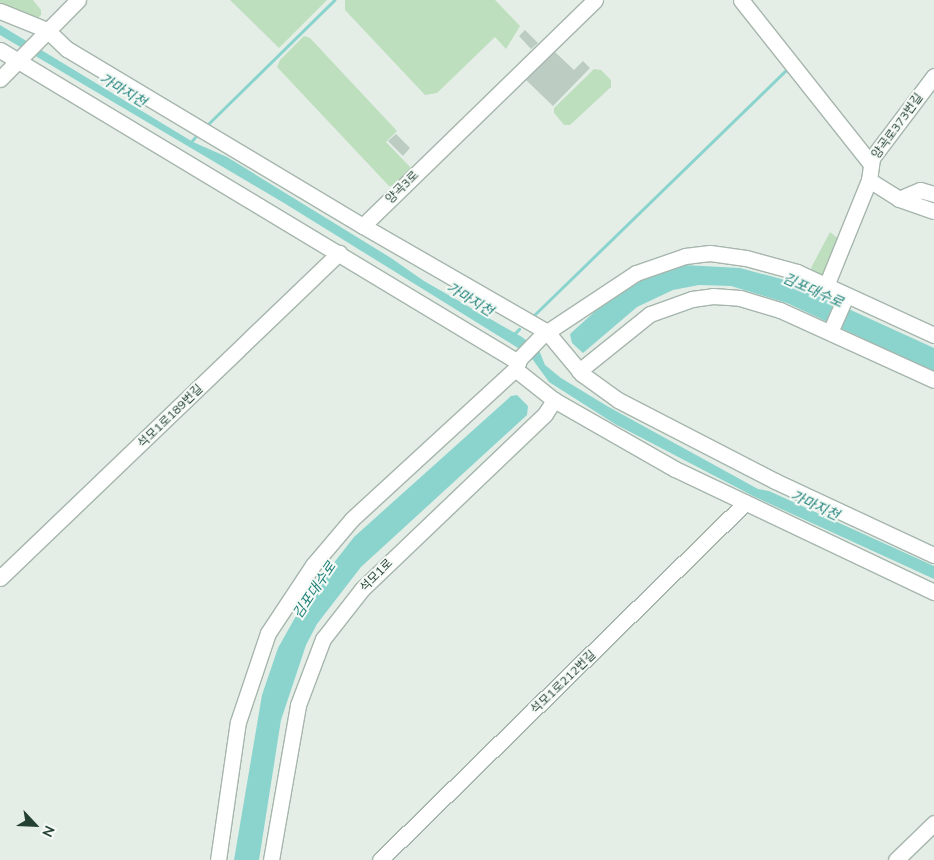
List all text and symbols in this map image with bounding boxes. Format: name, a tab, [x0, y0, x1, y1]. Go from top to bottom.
water label: 가마지천	[97, 70, 149, 110]
street label: 양곡로373번길	[869, 91, 925, 161]
street label: 양곡3로	[383, 168, 421, 206]
water label: 김포대수로	[780, 269, 846, 311]
water label: 가마지천	[444, 279, 496, 319]
street label: 석모1로189번길	[135, 382, 205, 450]
water label: 가마지천	[788, 487, 842, 523]
street label: 석모1로	[357, 556, 395, 594]
water label: 김포대수로	[289, 559, 339, 621]
street label: 석모1로212번길	[528, 648, 598, 716]
north arrow	[10, 800, 60, 850]
text: N	[38, 823, 59, 840]

